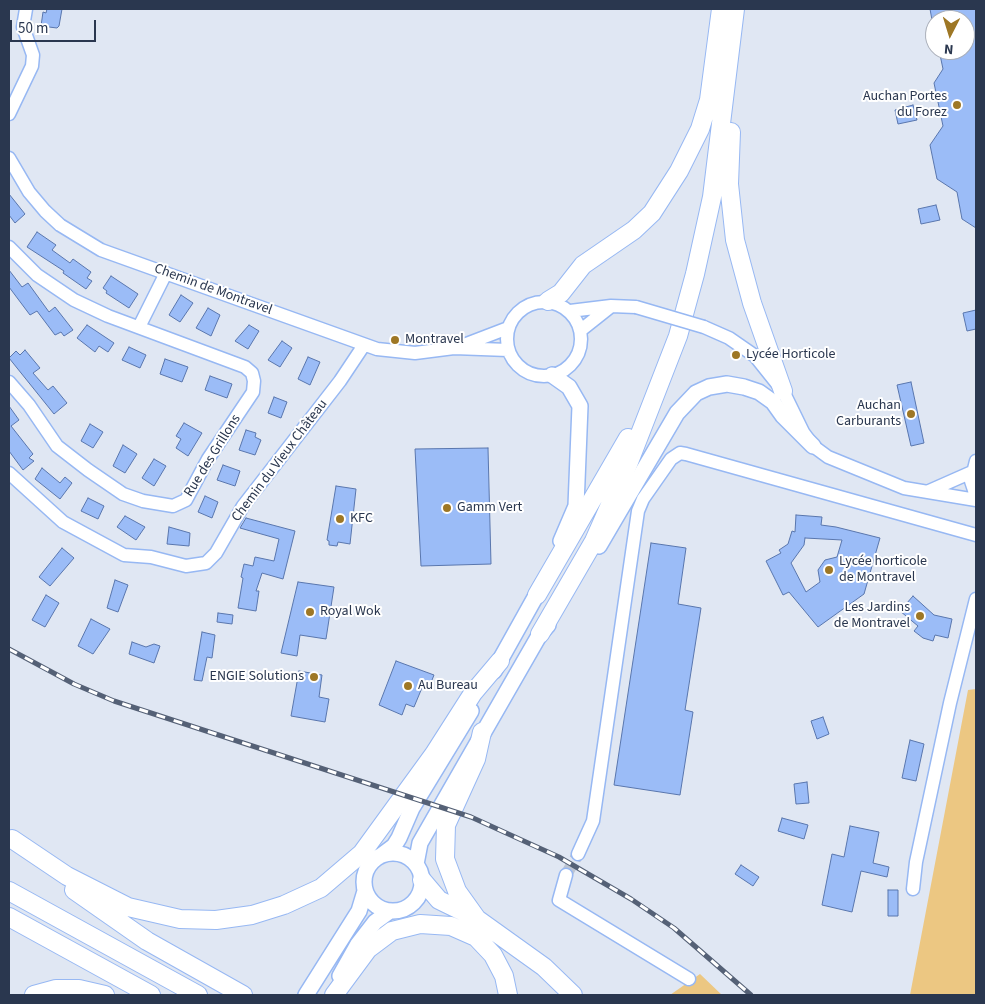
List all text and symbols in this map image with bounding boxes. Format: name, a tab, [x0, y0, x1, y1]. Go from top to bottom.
scale bar	[12, 10, 99, 42]
north arrow	[925, 10, 975, 60]
text: 50 m	[18, 18, 48, 39]
text: N	[943, 39, 954, 59]
place label: Auchan Portes du Forez	[863, 89, 947, 121]
marker: Auchan Portes du Forez	[951, 99, 963, 111]
street label: Chemin de Montravel	[152, 261, 274, 319]
place label: Montravel	[405, 332, 464, 348]
marker: Montravel	[389, 334, 401, 346]
place label: Lycée Horticole	[746, 347, 836, 363]
marker: Lycée Horticole	[730, 349, 742, 361]
street label: Chemin du Vieux Château	[228, 396, 332, 526]
place label: Auchan Carburants	[836, 398, 901, 431]
marker: Auchan Carburants	[905, 408, 917, 420]
street label: Rue des Grillons	[181, 412, 245, 500]
place label: Gamm Vert	[457, 500, 522, 516]
marker: Gamm Vert	[441, 502, 453, 514]
place label: KFC	[350, 511, 373, 527]
marker: KFC	[334, 513, 346, 525]
place label: Lycée horticole de Montravel	[839, 554, 927, 586]
marker: Lycée horticole de Montravel	[823, 564, 835, 576]
place label: Les Jardins de Montravel	[834, 600, 910, 632]
place label: Royal Wok	[320, 604, 381, 620]
marker: Royal Wok	[304, 606, 316, 618]
marker: Les Jardins de Montravel	[914, 610, 926, 622]
place label: ENGIE Solutions	[210, 669, 304, 685]
marker: ENGIE Solutions	[308, 671, 320, 683]
place label: Au Bureau	[418, 678, 478, 694]
marker: Au Bureau	[402, 680, 414, 692]

